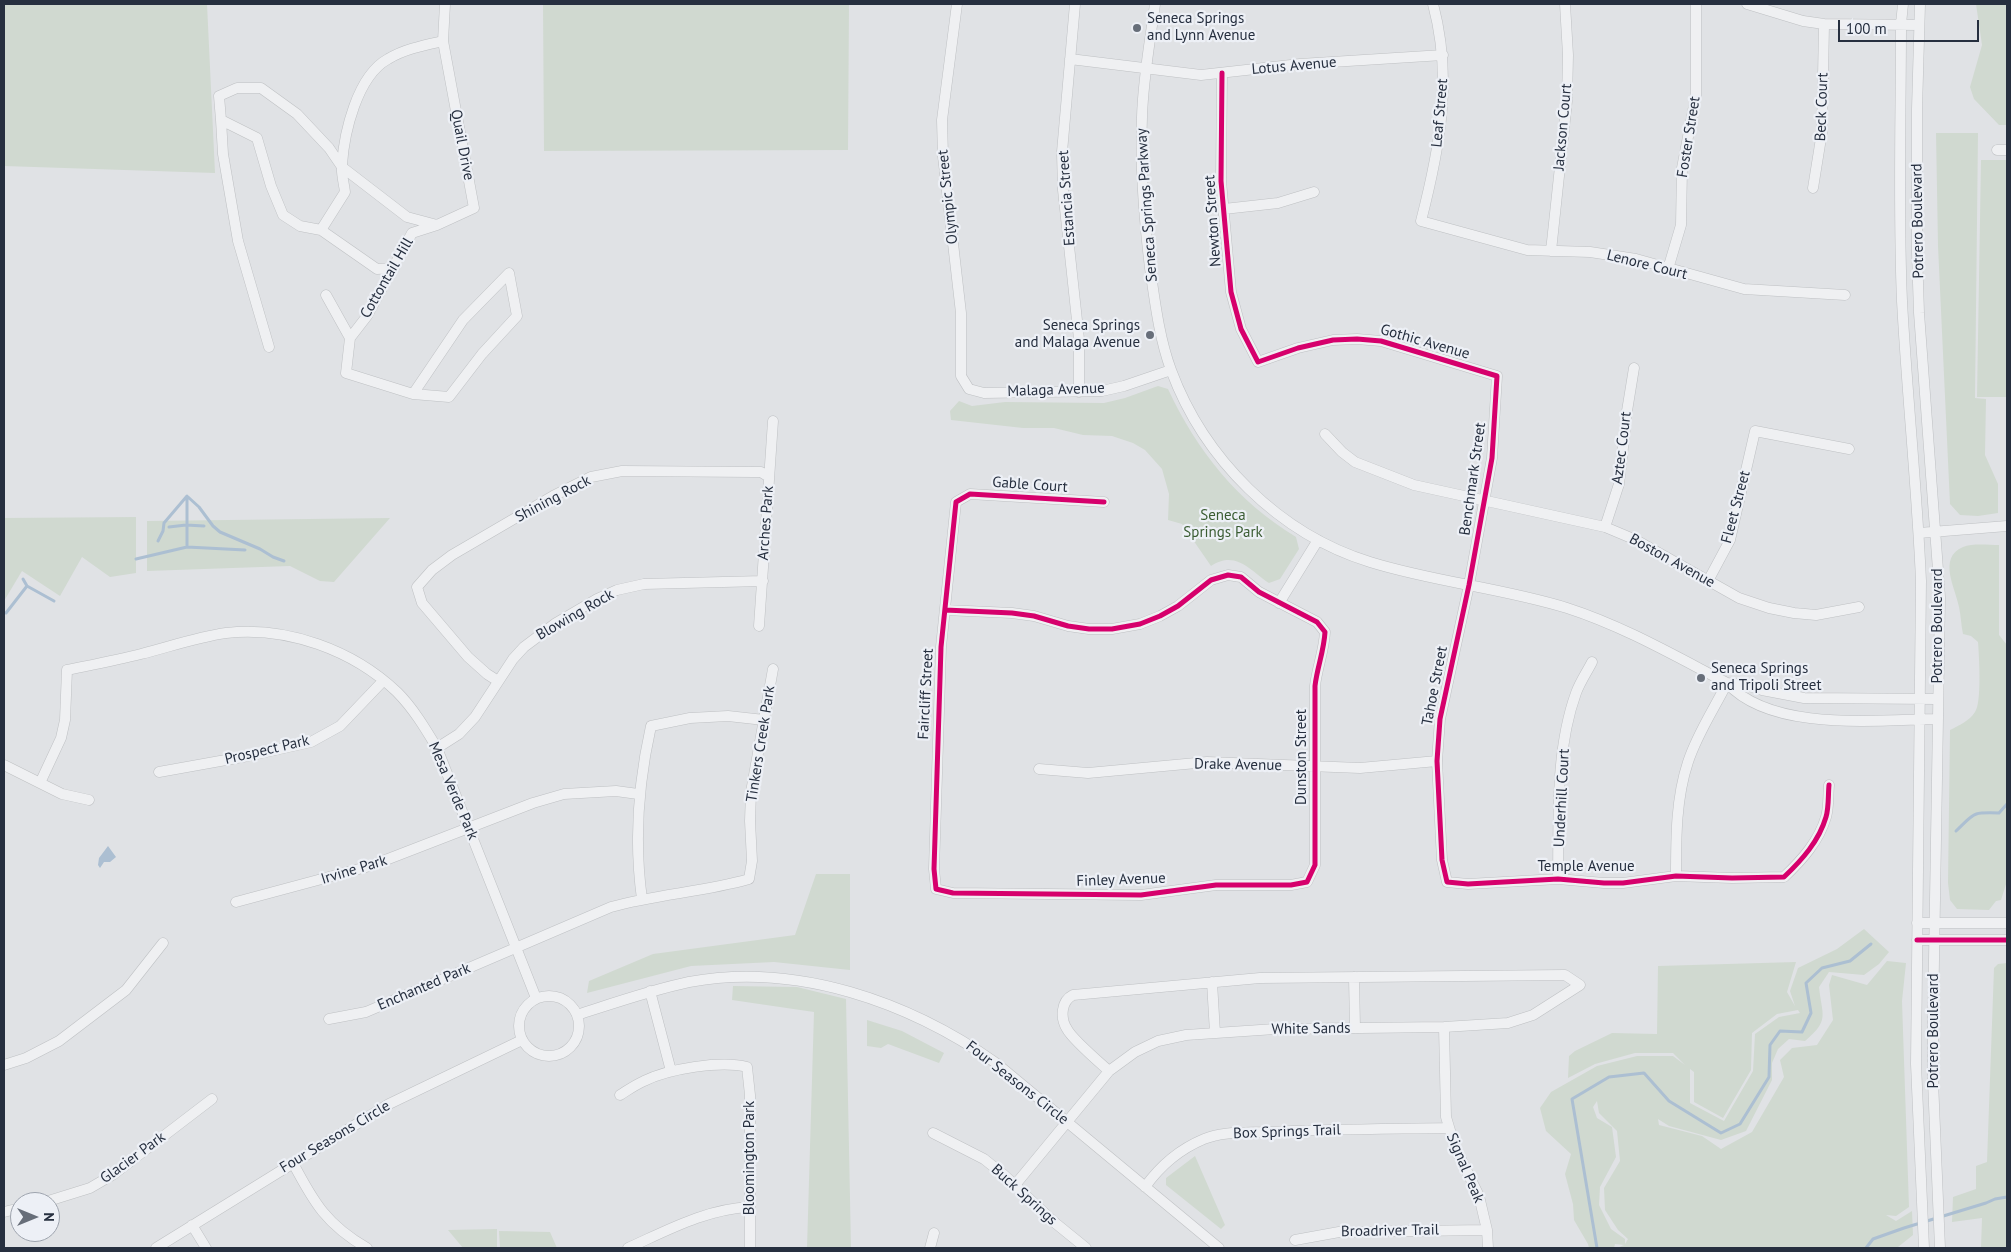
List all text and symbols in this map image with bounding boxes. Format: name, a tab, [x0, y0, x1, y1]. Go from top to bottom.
place label: Seneca Springs and Lynn Avenue	[1147, 10, 1255, 45]
scale bar	[1841, 10, 1982, 42]
text: 100 m	[1846, 19, 1887, 38]
marker: Seneca Springs and Lynn Avenue	[1131, 22, 1143, 34]
street label: Lotus Avenue	[1251, 53, 1337, 79]
street label: Beck Court	[1812, 72, 1832, 142]
street label: Leaf Street	[1428, 78, 1452, 148]
street label: Jackson Court	[1550, 83, 1576, 171]
street label: Foster Street	[1674, 95, 1704, 179]
street label: Quail Drive	[446, 108, 478, 182]
street label: Seneca Springs Parkway	[1133, 127, 1161, 283]
street label: Olympic Street	[934, 149, 962, 245]
street label: Estancia Street	[1055, 150, 1079, 246]
street label: Potrero Boulevard	[1908, 163, 1928, 279]
street label: Newton Street	[1201, 174, 1225, 268]
street label: Cottontail Hill	[357, 234, 417, 322]
street label: Lenore Court	[1605, 246, 1689, 284]
place label: Seneca Springs and Malaga Avenue	[1015, 317, 1140, 352]
street label: Gothic Avenue	[1378, 321, 1472, 363]
marker: Seneca Springs and Malaga Avenue	[1144, 329, 1156, 341]
street label: Malaga Avenue	[1007, 379, 1105, 401]
street label: Aztec Court	[1609, 411, 1635, 485]
street label: Benchmark Street	[1456, 421, 1490, 537]
street label: Fleet Street	[1718, 469, 1754, 545]
street label: Shining Rock	[512, 472, 594, 526]
street label: Gable Court	[992, 473, 1068, 497]
street label: Arches Park	[754, 485, 778, 561]
park label: Seneca Springs Park	[1183, 507, 1263, 542]
street label: Boston Avenue	[1626, 530, 1718, 592]
street label: Potrero Boulevard	[1929, 568, 1947, 684]
street label: Blowing Rock	[533, 586, 617, 644]
street label: Tahoe Street	[1418, 645, 1452, 727]
street label: Faircliff Street	[915, 648, 937, 740]
place label: Seneca Springs and Tripoli Street	[1711, 660, 1821, 695]
marker: Seneca Springs and Tripoli Street	[1695, 672, 1707, 684]
street label: Tinkers Creek Park	[743, 684, 779, 804]
street label: Dunston Street	[1293, 709, 1311, 805]
street label: Prospect Park	[223, 732, 311, 768]
street label: Mesa Verde Park	[424, 739, 482, 843]
street label: Underhill Court	[1550, 748, 1574, 848]
street label: Drake Avenue	[1194, 755, 1282, 775]
street label: Irvine Park	[319, 851, 389, 889]
street label: Temple Avenue	[1537, 858, 1635, 876]
street label: Finley Avenue	[1076, 869, 1166, 891]
street label: Enchanted Park	[375, 959, 473, 1015]
street label: Potrero Boulevard	[1925, 973, 1943, 1089]
street label: White Sands	[1271, 1019, 1351, 1039]
street label: Four Seasons Circle	[962, 1037, 1072, 1129]
street label: Four Seasons Circle	[277, 1097, 393, 1177]
street label: Bloomington Park	[741, 1101, 759, 1215]
street label: Box Springs Trail	[1233, 1121, 1341, 1143]
street label: Glacier Park	[97, 1128, 169, 1188]
street label: Signal Peak	[1442, 1130, 1488, 1206]
street label: Buck Springs	[987, 1161, 1061, 1229]
north arrow	[10, 1192, 60, 1242]
text: N	[40, 1212, 58, 1222]
street label: Broadriver Trail	[1341, 1221, 1439, 1241]

